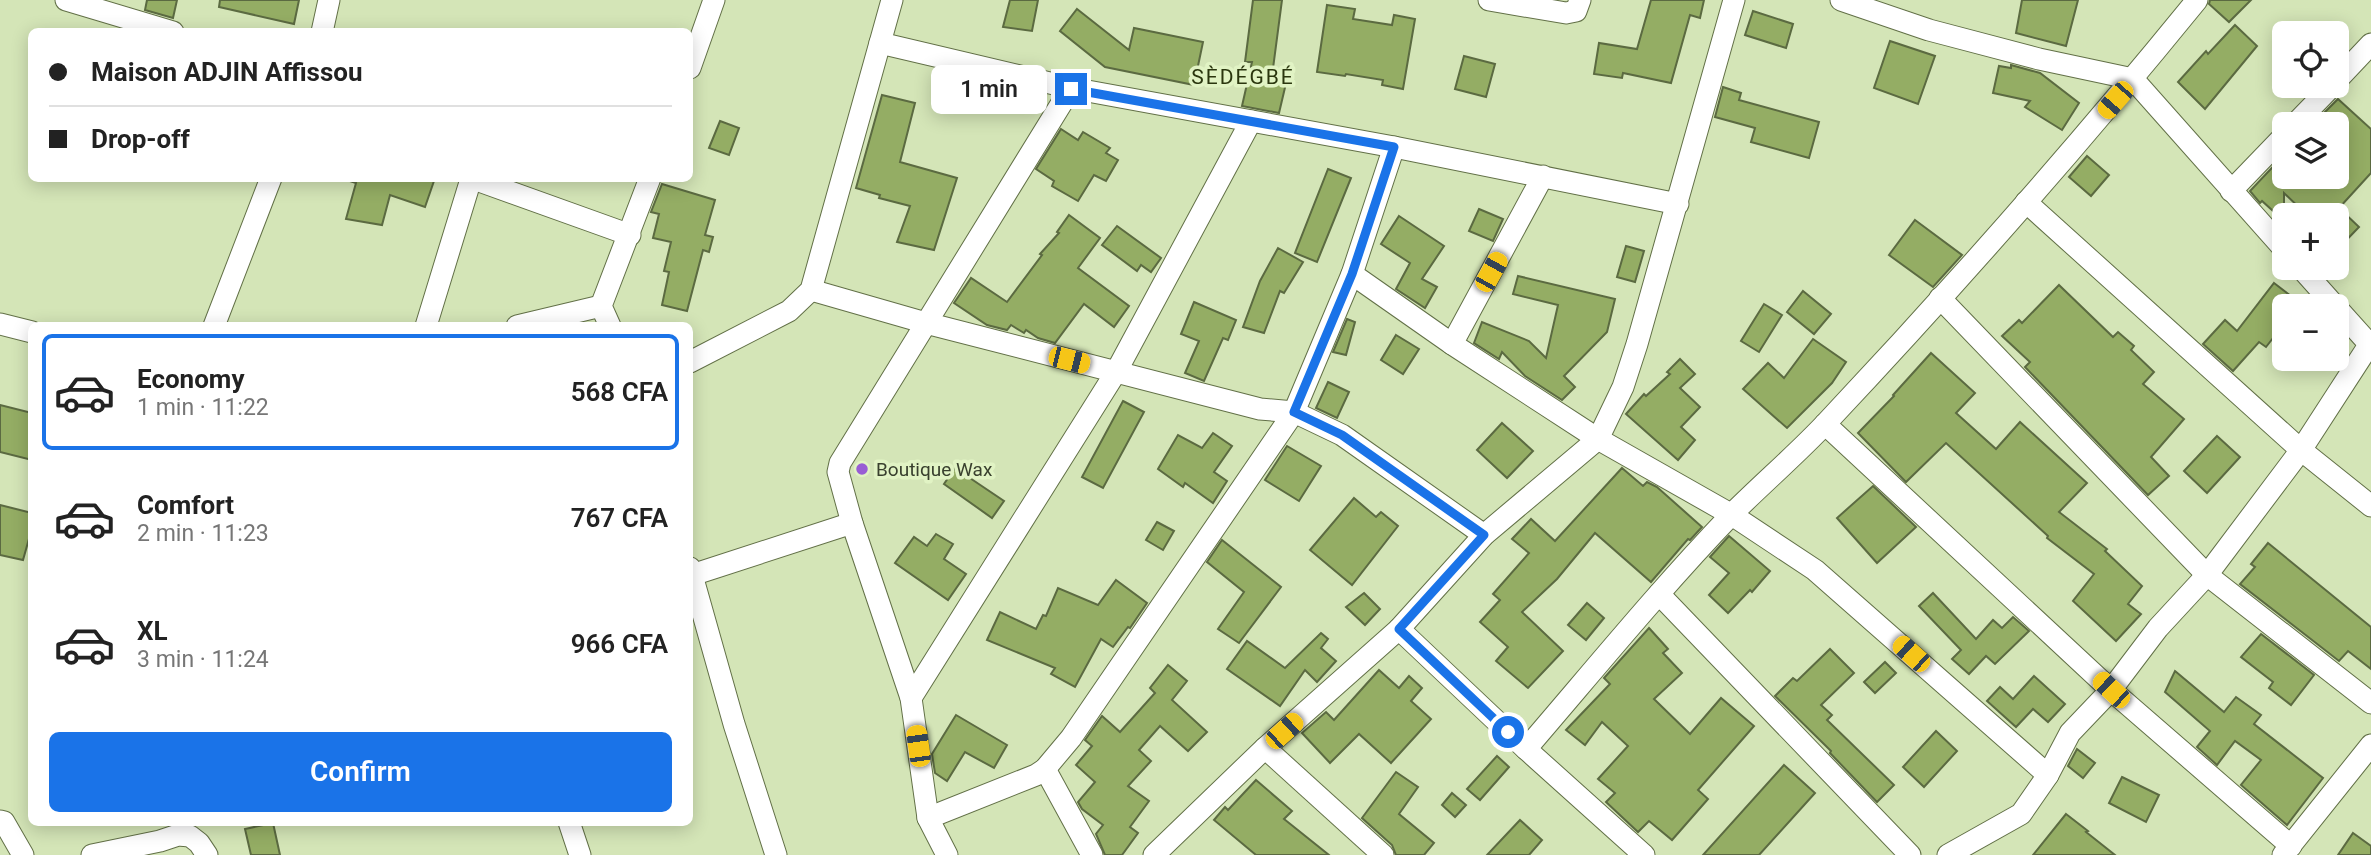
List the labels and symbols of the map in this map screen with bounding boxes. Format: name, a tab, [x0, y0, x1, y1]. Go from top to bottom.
callout: 1 min	[931, 64, 1046, 114]
district label: SÈDÉGBÉ	[1191, 65, 1295, 89]
route end	[1055, 73, 1087, 105]
car	[2094, 77, 2137, 123]
car	[1472, 249, 1511, 295]
car	[1047, 345, 1092, 375]
place label: Boutique Wax	[876, 458, 993, 481]
marker: Boutique Wax	[854, 461, 870, 477]
car	[1889, 632, 1934, 676]
car	[2089, 668, 2134, 712]
car	[1262, 709, 1307, 753]
route start	[1492, 716, 1524, 748]
car	[905, 724, 932, 768]

